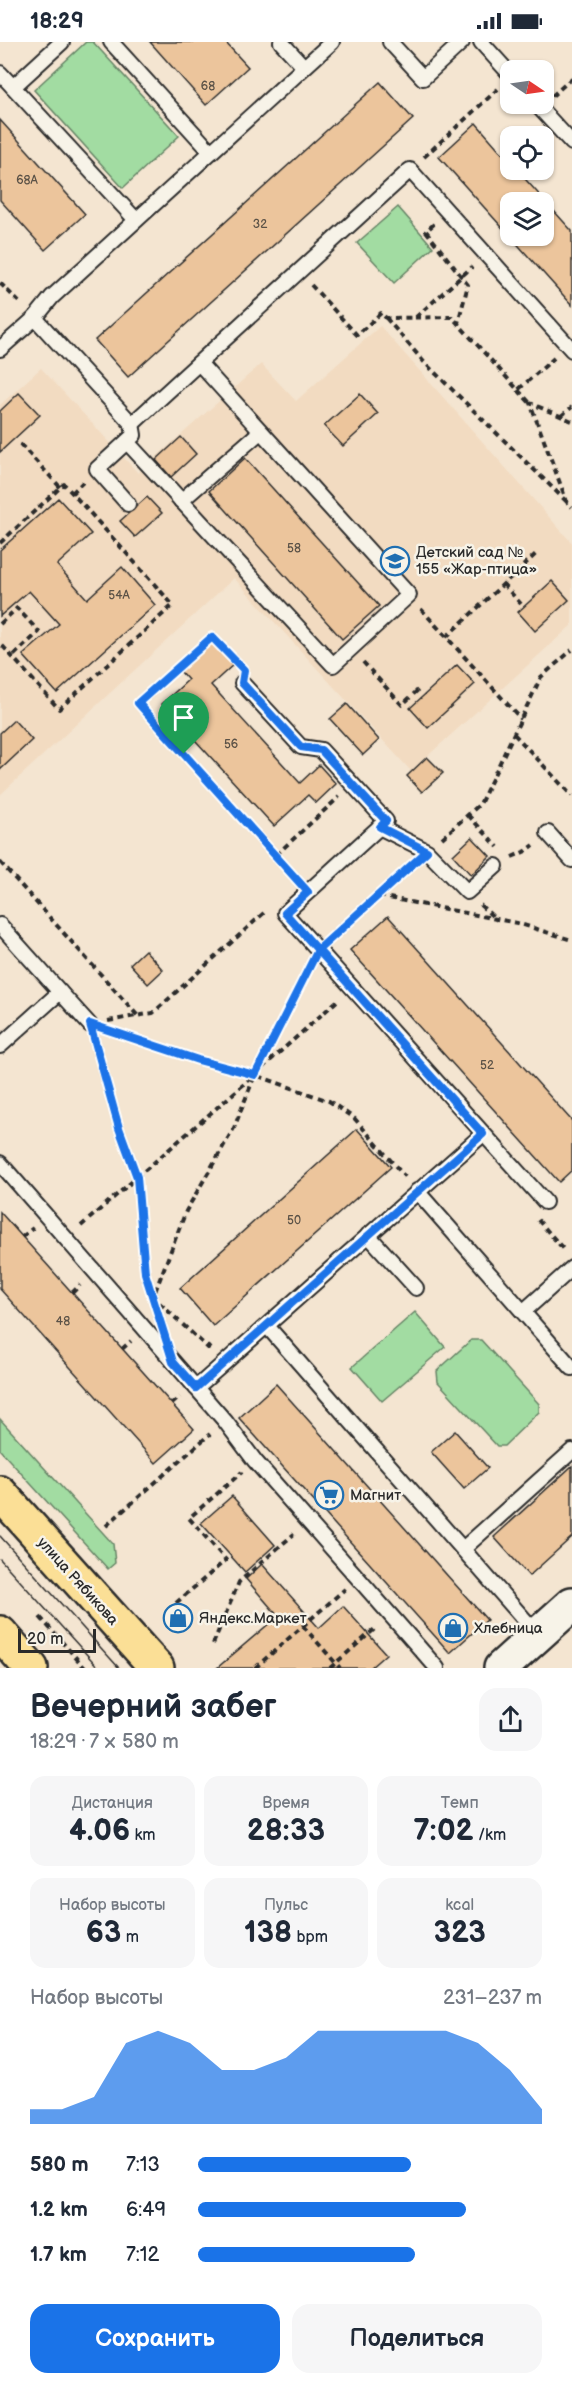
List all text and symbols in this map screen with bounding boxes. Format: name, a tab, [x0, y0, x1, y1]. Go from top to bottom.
text: 18:29	[30, 8, 84, 35]
north arrow	[500, 60, 554, 114]
map controls	[500, 60, 554, 246]
house number: 68	[201, 79, 215, 94]
button: locate	[500, 126, 554, 180]
house number: 68А	[16, 173, 39, 188]
button: layers	[500, 192, 554, 246]
house number: 32	[253, 217, 267, 232]
house number: 58	[287, 541, 301, 556]
place label: Детский сад № 155 «Жар-птица»	[416, 543, 537, 579]
school or university icon: Детский сад № 155 «Жар-птица»	[379, 545, 411, 577]
house number: 54А	[108, 588, 130, 603]
pin	[158, 692, 209, 754]
icon: arrive	[167, 701, 200, 734]
house number: 56	[224, 737, 238, 752]
house number: 52	[480, 1058, 494, 1073]
house number: 50	[287, 1213, 301, 1228]
house number: 48	[56, 1314, 70, 1329]
supermarket icon: Магнит	[313, 1479, 345, 1511]
place label: Магнит	[350, 1486, 401, 1505]
street label: улица Рябикова	[33, 1533, 122, 1629]
shop icon: Яндекс.Маркет	[162, 1602, 194, 1634]
place label: Яндекс.Маркет	[199, 1609, 307, 1628]
shop icon: Хлебница	[437, 1612, 469, 1644]
place label: Хлебница	[474, 1619, 543, 1638]
scale bar	[18, 1626, 96, 1654]
text: 20 m	[27, 1630, 63, 1649]
text: Вечерний забег	[30, 1687, 277, 1727]
button: share	[479, 1688, 542, 1751]
text: 18:29 · 7 × 580 m	[30, 1730, 179, 1754]
text: Дистанция	[72, 1794, 153, 1813]
text: Время	[262, 1794, 310, 1813]
text: Темп	[441, 1794, 479, 1813]
text: 4.06	[69, 1813, 130, 1849]
text: 28:33	[247, 1813, 325, 1849]
text: 7:02	[413, 1813, 474, 1849]
text: km	[130, 1826, 156, 1845]
text: /km	[474, 1826, 506, 1845]
text: Набор высоты	[59, 1896, 166, 1915]
text: Пульс	[264, 1896, 308, 1915]
text: kcal	[445, 1896, 474, 1915]
text: 63	[86, 1915, 121, 1951]
text: 138	[244, 1915, 292, 1951]
text: 323	[434, 1915, 486, 1951]
text: m	[121, 1928, 139, 1947]
text: bpm	[292, 1928, 328, 1947]
text: Набор высоты	[30, 1986, 163, 2010]
text: 231–237 m	[443, 1986, 542, 2010]
text: 580 m	[30, 2153, 88, 2177]
text: 7:13	[126, 2153, 160, 2177]
text: 1.2 km	[30, 2198, 88, 2222]
text: 6:49	[126, 2198, 166, 2222]
text: 1.7 km	[30, 2243, 87, 2267]
text: 7:12	[126, 2243, 159, 2267]
button: Сохранить	[30, 2304, 280, 2373]
button: Поделиться	[292, 2304, 542, 2373]

